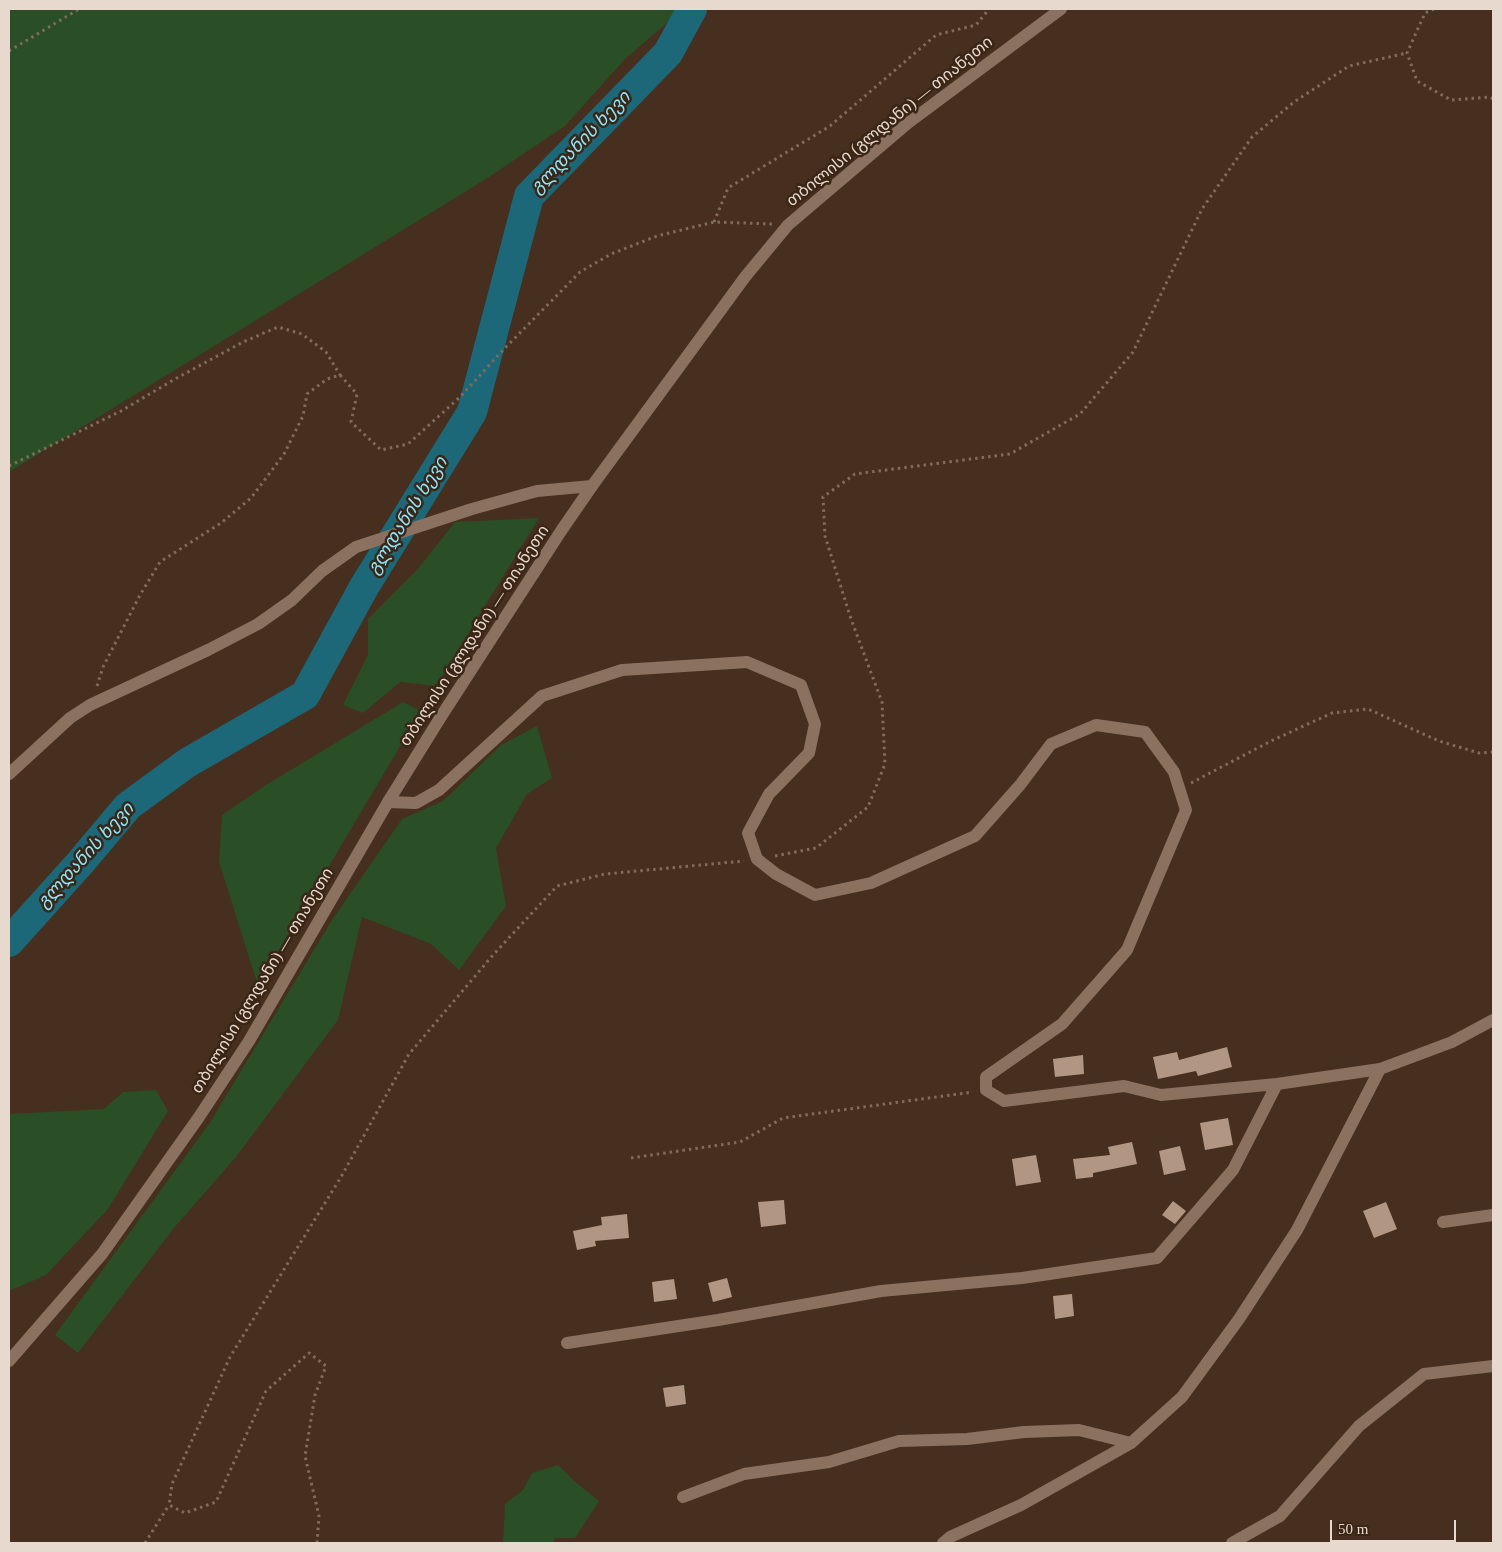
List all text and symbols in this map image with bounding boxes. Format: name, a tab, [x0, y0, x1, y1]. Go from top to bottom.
street label: თბილისი (გლდანი) — თიანეთი	[783, 33, 997, 211]
water label: გლდანის ხევი	[527, 87, 635, 199]
water label: გლდანის ხევი	[363, 453, 453, 579]
street label: თბილისი (გლდანი) — თიანეთი	[396, 522, 554, 750]
water label: გლდანის ხევი	[33, 799, 139, 913]
street label: თბილისი (გლდანი) — თიანეთი	[188, 865, 338, 1097]
scale bar	[1332, 1510, 1458, 1542]
text: 50 m	[1338, 1521, 1368, 1537]

